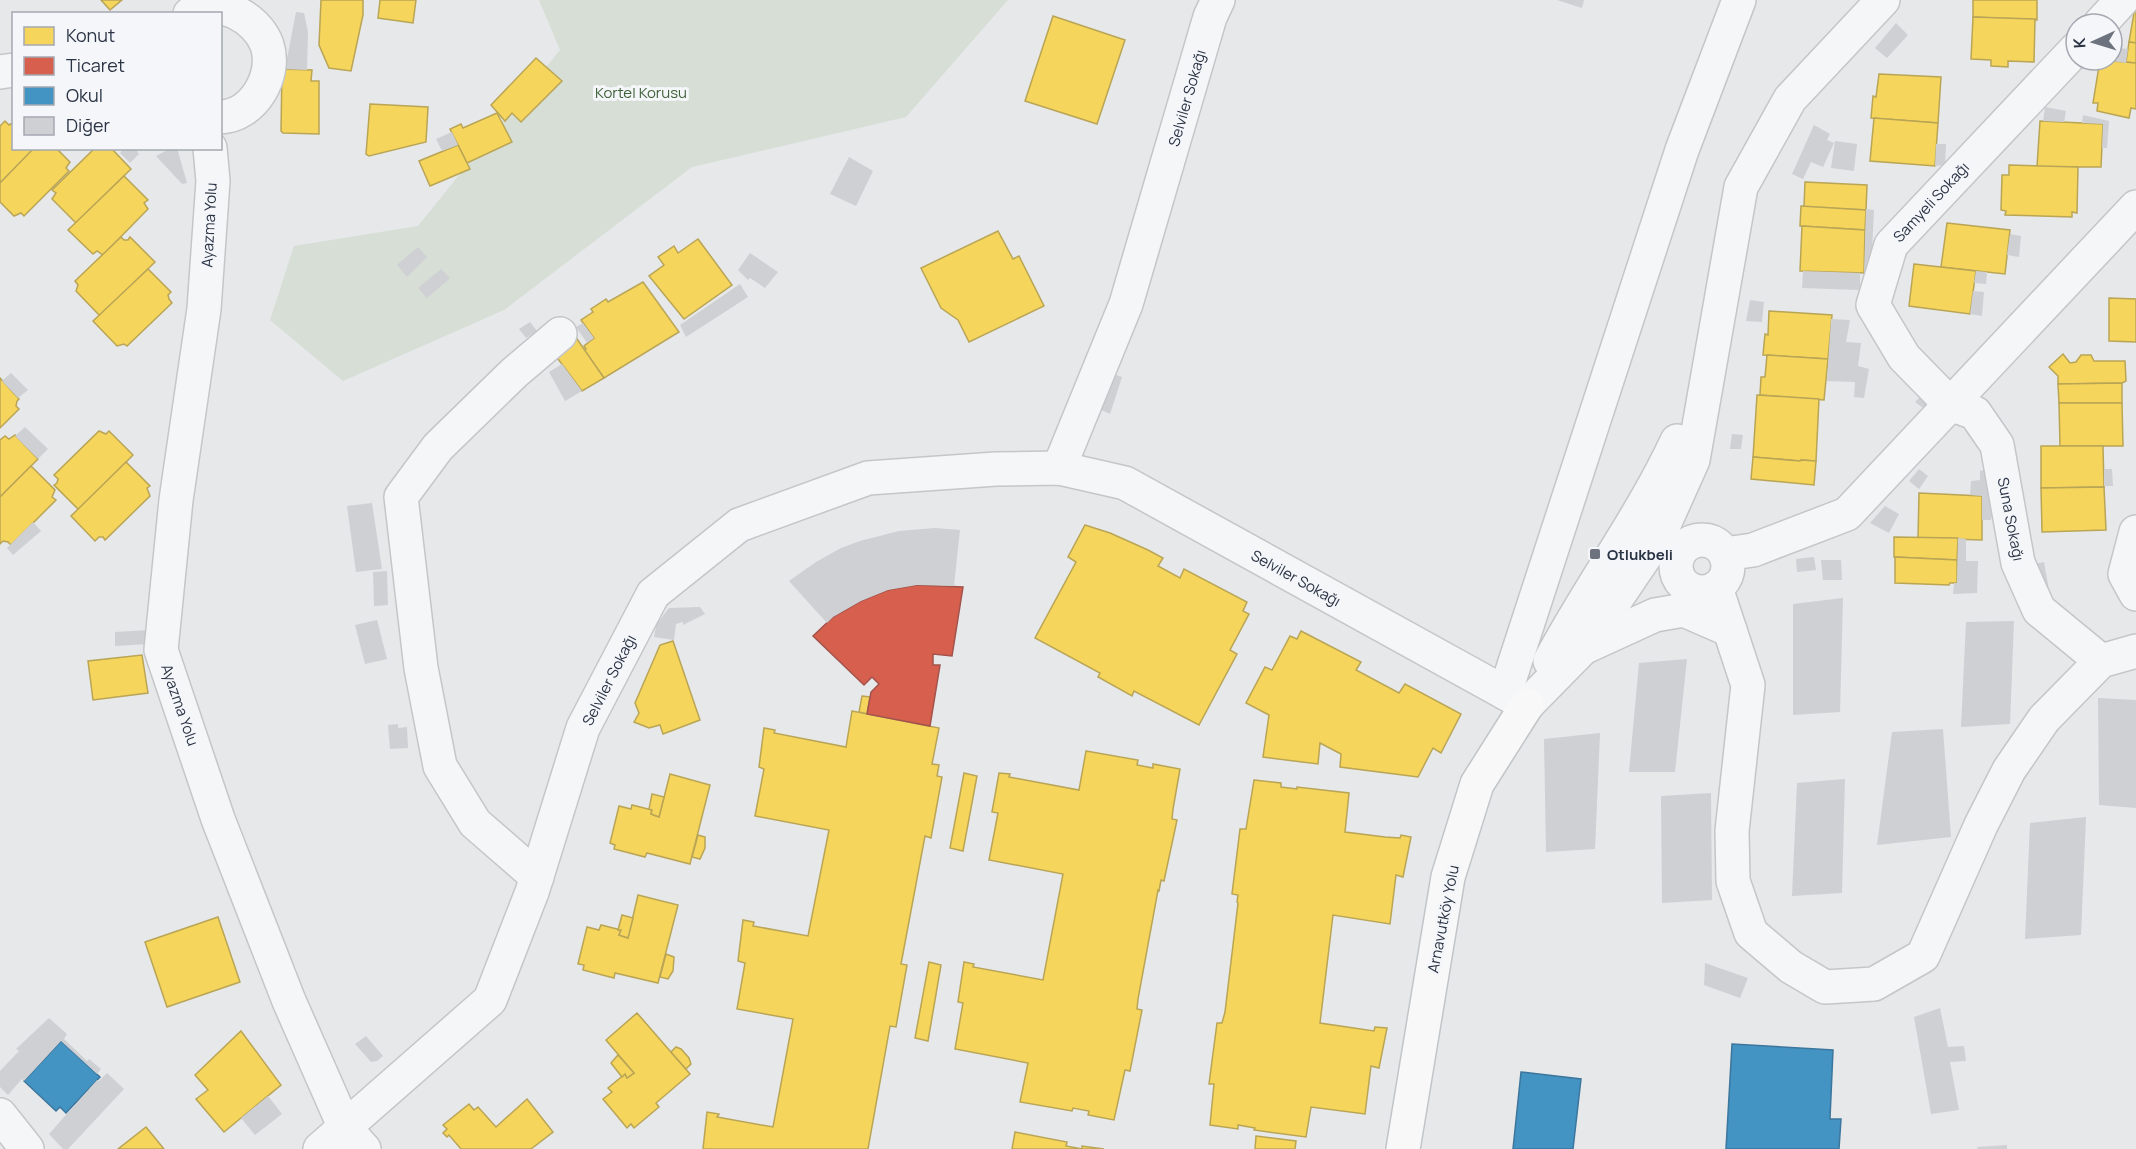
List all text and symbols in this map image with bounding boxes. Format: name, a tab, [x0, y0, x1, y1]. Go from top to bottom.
legend	[12, 12, 222, 150]
north arrow	[2064, 12, 2124, 72]
text: Konut	[66, 23, 115, 47]
text: K	[2068, 36, 2090, 49]
street label: Selviler Sokağı	[1163, 47, 1211, 149]
text: Ticaret	[66, 53, 125, 77]
park label: Kortel Korusu	[595, 82, 687, 103]
text: Okul	[66, 83, 103, 107]
text: Diğer	[66, 113, 110, 137]
street label: Samyeli Sokağı	[1888, 157, 1974, 247]
street label: Ayazma Yolu	[196, 182, 222, 268]
street label: Suna Sokağı	[1993, 475, 2029, 563]
place label: Otlukbeli	[1607, 544, 1673, 565]
street label: Selviler Sokağı	[1247, 545, 1345, 611]
marker: Otlukbeli	[1588, 547, 1602, 561]
street label: Selviler Sokağı	[577, 631, 641, 729]
street label: Ayazma Yolu	[156, 661, 204, 749]
street label: Arnavutköy Yolu	[1422, 863, 1464, 975]

